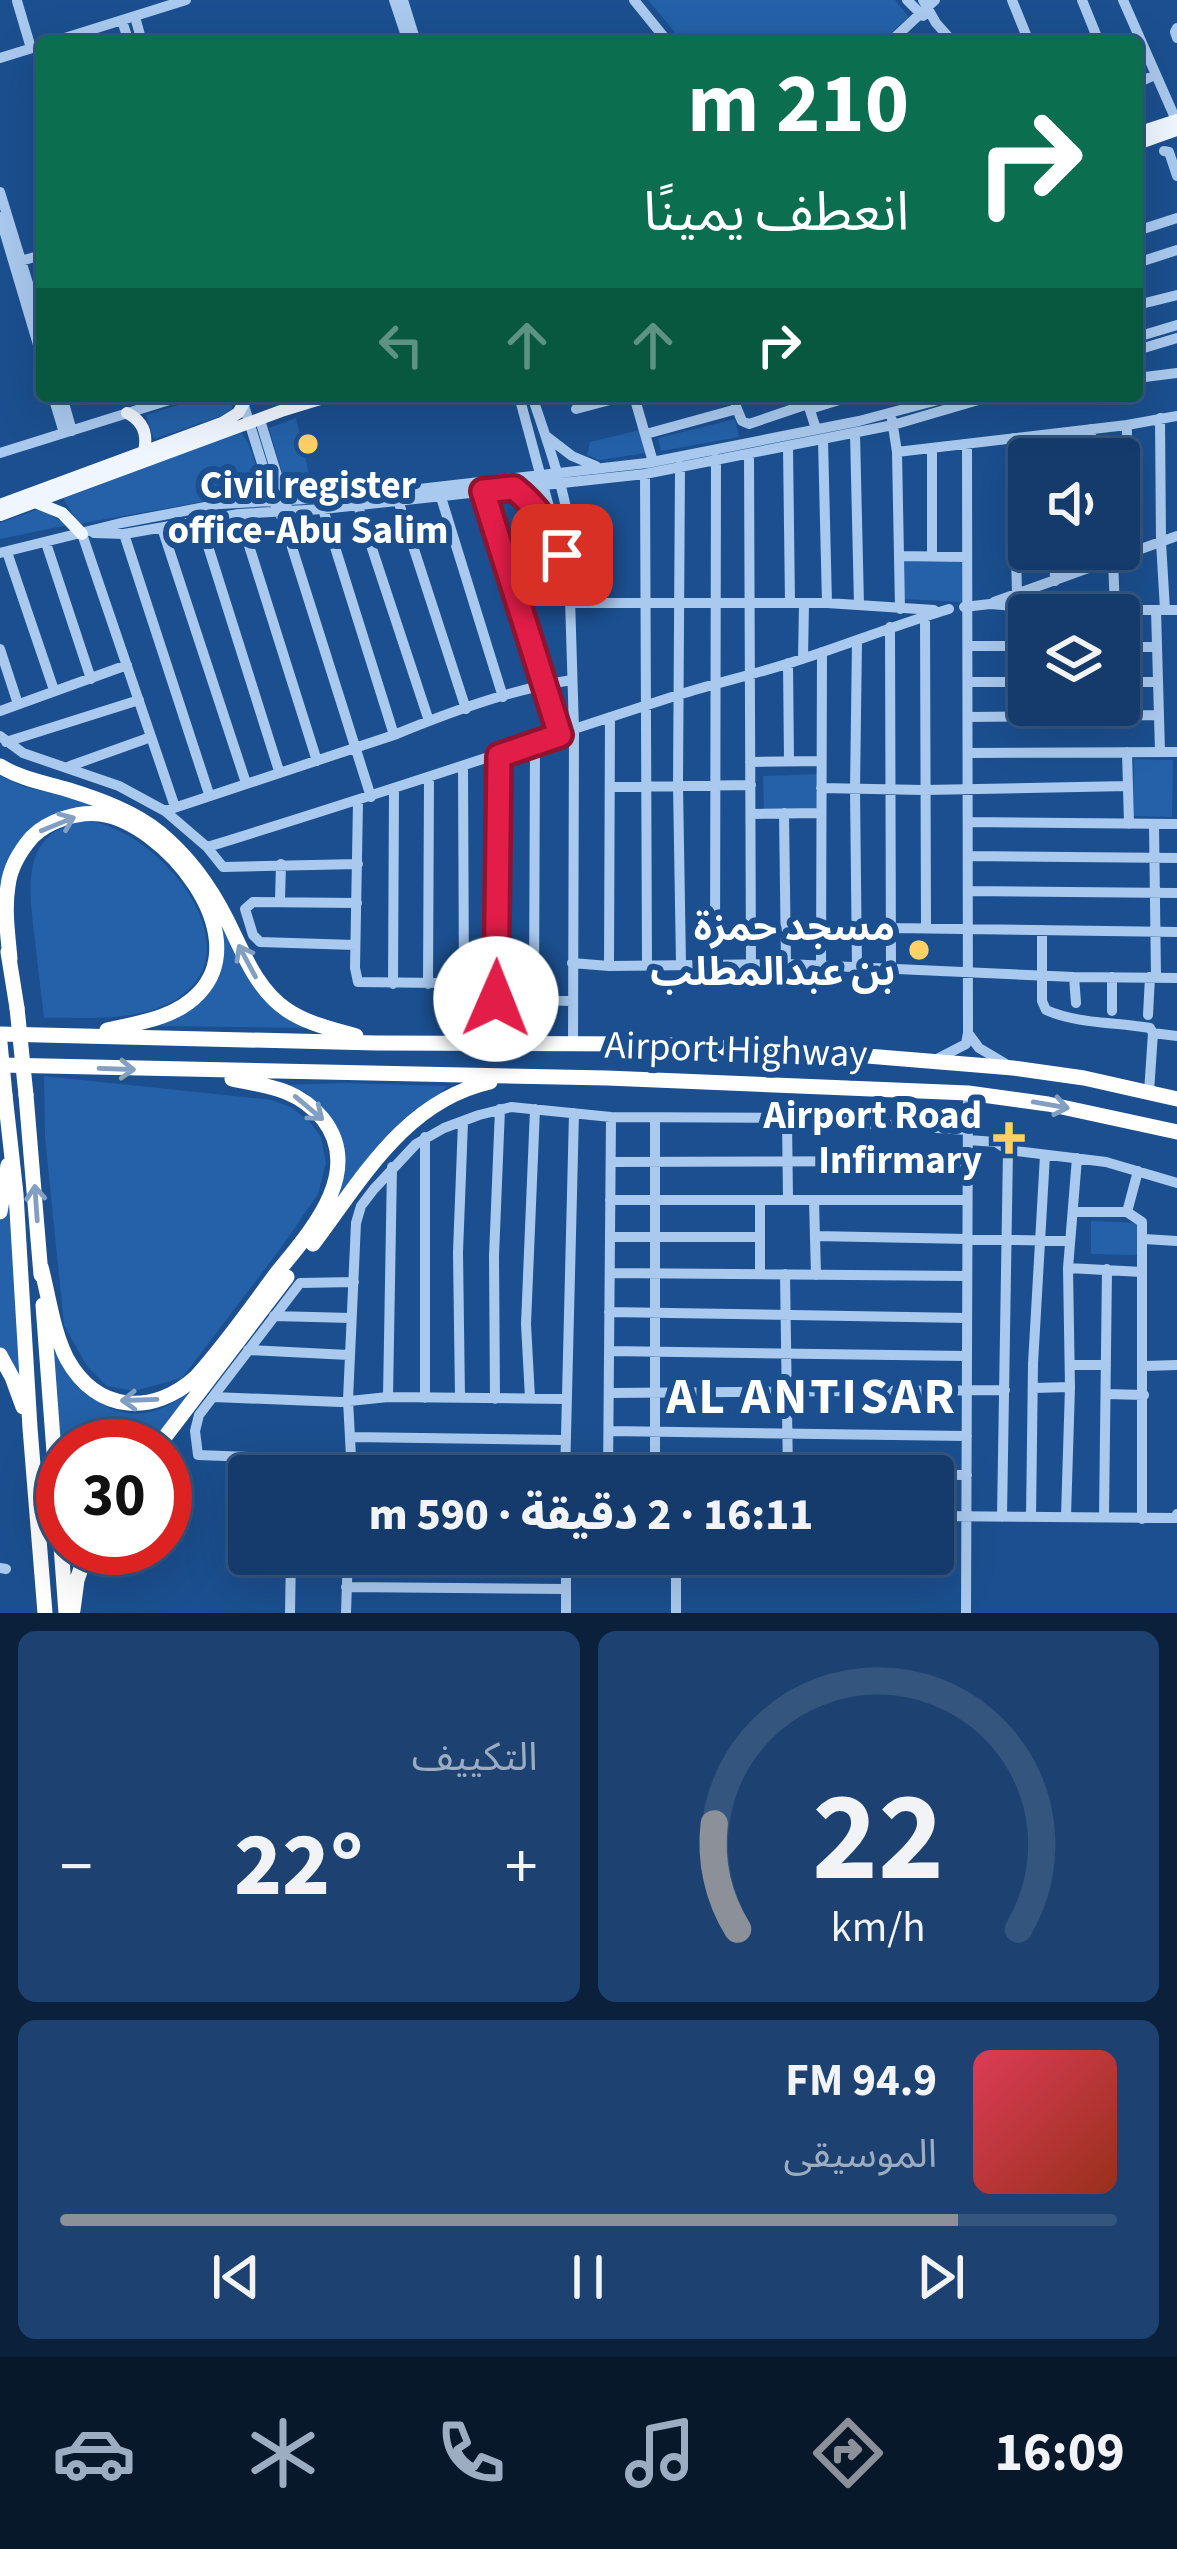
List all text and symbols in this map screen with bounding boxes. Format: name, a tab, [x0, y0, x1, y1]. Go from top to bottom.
text: 210 m	[687, 45, 909, 165]
icon: right	[951, 84, 1107, 240]
text: انعطف يمينًا	[643, 175, 909, 252]
icon: left	[368, 312, 434, 378]
icon: ahead	[494, 312, 560, 378]
icon: ahead	[620, 312, 686, 378]
icon: right	[746, 312, 812, 378]
marker: Civil register office-Abu Salim	[295, 431, 321, 457]
map controls	[1008, 438, 1140, 726]
button: sound	[1008, 438, 1140, 570]
place label: Civil register office-Abu Salim	[168, 458, 448, 559]
pin	[511, 504, 613, 606]
icon: arrive	[529, 522, 595, 588]
button: layers	[1008, 594, 1140, 726]
one-way arrow	[39, 811, 76, 833]
place label: مسجد حمزة بن عبدالمطلب	[650, 900, 895, 1001]
position arrow	[433, 936, 559, 1062]
marker: مسجد حمزة بن عبدالمطلب	[906, 937, 932, 963]
one-way arrow	[235, 944, 258, 979]
street label: Airport Highway	[604, 1017, 868, 1083]
one-way arrow	[97, 1057, 136, 1080]
place label: Airport Road Infirmary	[762, 1088, 982, 1189]
one-way arrow	[293, 1094, 324, 1121]
one-way arrow	[1030, 1095, 1069, 1117]
marker: Airport Road Infirmary	[993, 1122, 1025, 1154]
one-way arrow	[25, 1184, 48, 1223]
district label: AL ANTISAR	[665, 1361, 958, 1433]
one-way arrow	[120, 1389, 159, 1412]
speed limit sign: 30	[36, 1419, 192, 1575]
text: 16:11 · 2 دقيقة · 590 m	[369, 1483, 813, 1547]
text: التكييف	[412, 1730, 538, 1786]
text: 22	[812, 1751, 944, 1929]
text: 22°	[234, 1802, 364, 1930]
text: −	[60, 1820, 93, 1914]
text: +	[505, 1820, 537, 1914]
text: km/h	[831, 1897, 926, 1958]
text: 94.9 FM	[785, 2049, 937, 2113]
text: الموسيقى	[783, 2127, 937, 2183]
icon: previous	[203, 2244, 269, 2310]
icon: pause	[555, 2244, 621, 2310]
icon: next	[908, 2244, 974, 2310]
icon: car	[52, 2411, 136, 2495]
icon: climate	[241, 2411, 325, 2495]
icon: phone	[429, 2411, 513, 2495]
icon: music	[618, 2411, 702, 2495]
icon: directions	[806, 2411, 890, 2495]
text: 16:09	[995, 2415, 1125, 2492]

